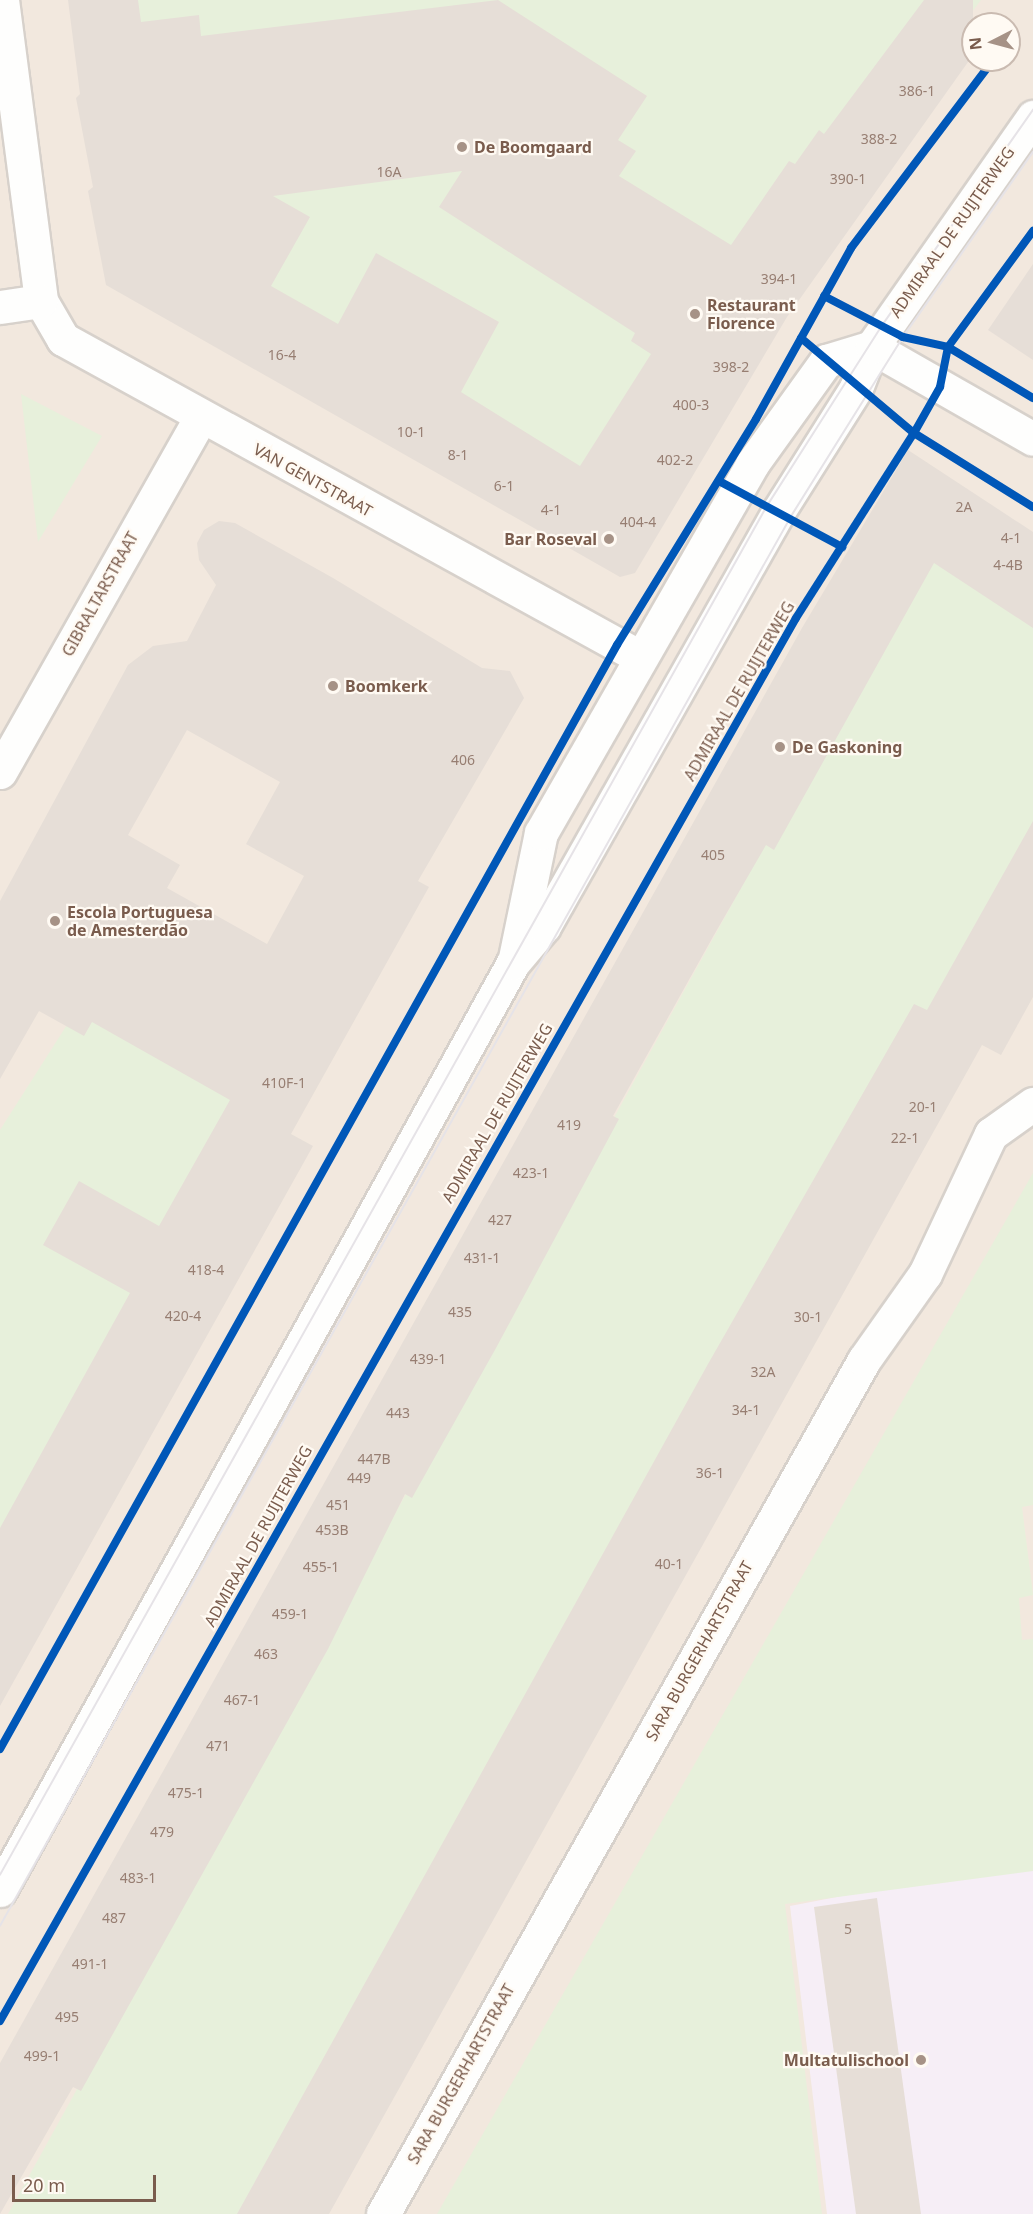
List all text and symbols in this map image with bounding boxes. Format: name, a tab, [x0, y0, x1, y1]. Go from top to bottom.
north arrow	[961, 12, 1021, 72]
text: N	[963, 36, 987, 51]
house number: 386-1	[899, 83, 935, 99]
house number: 388-2	[861, 131, 897, 147]
place label: De Boomgaard	[474, 137, 592, 157]
marker: De Boomgaard	[455, 140, 469, 154]
street label: ADMIRAAL DE RUIJTERWEG	[886, 143, 1018, 321]
house number: 16A	[377, 164, 401, 180]
house number: 390-1	[830, 171, 866, 187]
house number: 394-1	[761, 271, 797, 287]
place label: Restaurant Florence	[707, 295, 796, 333]
marker: Restaurant Florence	[688, 307, 702, 321]
house number: 16-4	[268, 347, 296, 363]
house number: 398-2	[713, 359, 749, 375]
house number: 400-3	[673, 397, 709, 413]
house number: 10-1	[397, 424, 425, 440]
street label: VAN GENTSTRAAT	[250, 439, 376, 521]
house number: 8-1	[448, 447, 468, 463]
house number: 402-2	[657, 452, 693, 468]
house number: 6-1	[494, 478, 514, 494]
house number: 2A	[956, 499, 972, 515]
house number: 4-1	[541, 502, 561, 518]
house number: 404-4	[620, 514, 656, 530]
street label: GIBRALTARSTRAAT	[58, 528, 142, 660]
place label: Bar Roseval	[504, 529, 597, 549]
house number: 4-1	[1001, 530, 1021, 546]
marker: Bar Roseval	[602, 532, 616, 546]
house number: 4-4B	[993, 557, 1023, 573]
street label: ADMIRAAL DE RUIJTERWEG	[680, 598, 798, 784]
place label: Boomkerk	[345, 676, 428, 696]
marker: Boomkerk	[326, 679, 340, 693]
place label: De Gaskoning	[792, 737, 902, 757]
marker: De Gaskoning	[773, 740, 787, 754]
house number: 406	[451, 752, 475, 768]
house number: 405	[701, 847, 725, 863]
place label: Escola Portuguesa de Amesterdão	[67, 902, 213, 940]
marker: Escola Portuguesa de Amesterdão	[48, 914, 62, 928]
street label: ADMIRAAL DE RUIJTERWEG	[438, 1020, 556, 1206]
house number: 410F-1	[262, 1075, 306, 1091]
house number: 20-1	[909, 1099, 937, 1115]
house number: 419	[557, 1117, 581, 1133]
house number: 22-1	[891, 1130, 919, 1146]
house number: 423-1	[513, 1165, 549, 1181]
house number: 427	[488, 1212, 512, 1228]
house number: 431-1	[464, 1250, 500, 1266]
house number: 418-4	[188, 1262, 224, 1278]
house number: 435	[448, 1304, 472, 1320]
house number: 420-4	[165, 1308, 201, 1324]
house number: 30-1	[794, 1309, 822, 1325]
house number: 439-1	[410, 1351, 446, 1367]
house number: 32A	[751, 1364, 775, 1380]
house number: 34-1	[732, 1402, 760, 1418]
house number: 443	[386, 1405, 410, 1421]
street label: ADMIRAAL DE RUIJTERWEG	[200, 1442, 316, 1630]
house number: 447B	[357, 1451, 391, 1467]
house number: 36-1	[696, 1465, 724, 1481]
house number: 449	[347, 1470, 371, 1486]
house number: 451	[326, 1497, 350, 1513]
house number: 453B	[315, 1522, 349, 1538]
house number: 40-1	[655, 1556, 683, 1572]
street label: SARA BURGERHARTSTRAAT	[641, 1558, 757, 1744]
house number: 455-1	[303, 1559, 339, 1575]
house number: 459-1	[272, 1606, 308, 1622]
house number: 463	[254, 1646, 278, 1662]
house number: 467-1	[224, 1692, 260, 1708]
house number: 471	[206, 1738, 230, 1754]
house number: 475-1	[168, 1785, 204, 1801]
house number: 479	[150, 1824, 174, 1840]
house number: 483-1	[120, 1870, 156, 1886]
house number: 487	[102, 1910, 126, 1926]
house number: 5	[844, 1921, 852, 1937]
house number: 491-1	[72, 1956, 108, 1972]
street label: SARA BURGERHARTSTRAAT	[403, 1981, 519, 2167]
house number: 495	[55, 2009, 79, 2025]
house number: 499-1	[24, 2048, 60, 2064]
place label: Multatulischool	[784, 2050, 909, 2070]
marker: Multatulischool	[914, 2053, 928, 2067]
scale bar	[15, 2163, 159, 2201]
text: 20 m	[23, 2173, 65, 2197]

